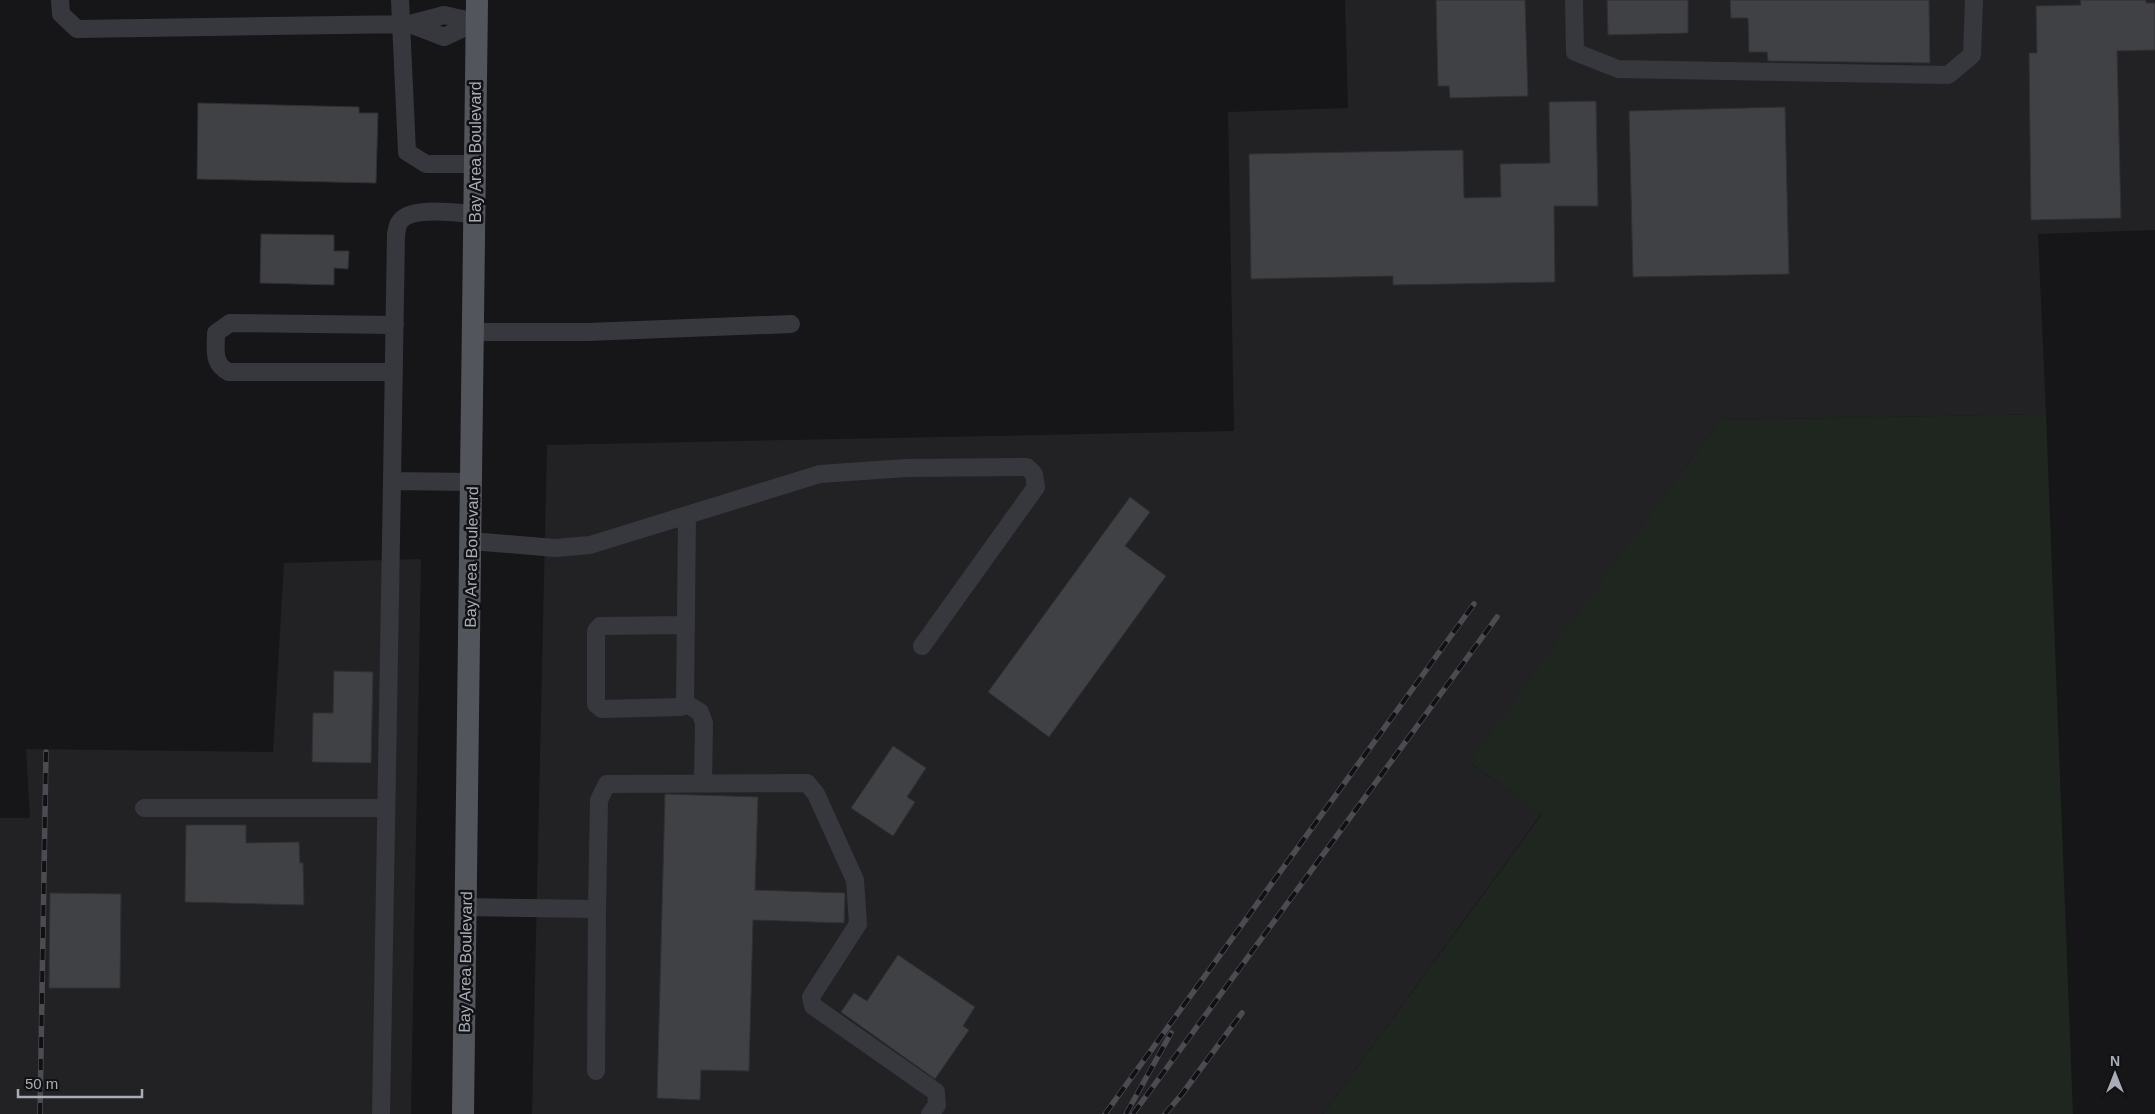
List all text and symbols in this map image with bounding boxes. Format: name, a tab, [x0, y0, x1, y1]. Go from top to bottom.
street label: Bay Area Boulevard	[467, 81, 484, 223]
street label: Bay Area Boulevard	[462, 486, 481, 628]
street label: Bay Area Boulevard	[456, 891, 475, 1033]
north arrow	[2090, 1049, 2140, 1099]
text: N	[2110, 1053, 2120, 1069]
scale bar	[18, 1066, 141, 1098]
text: 50 m	[25, 1075, 58, 1092]

